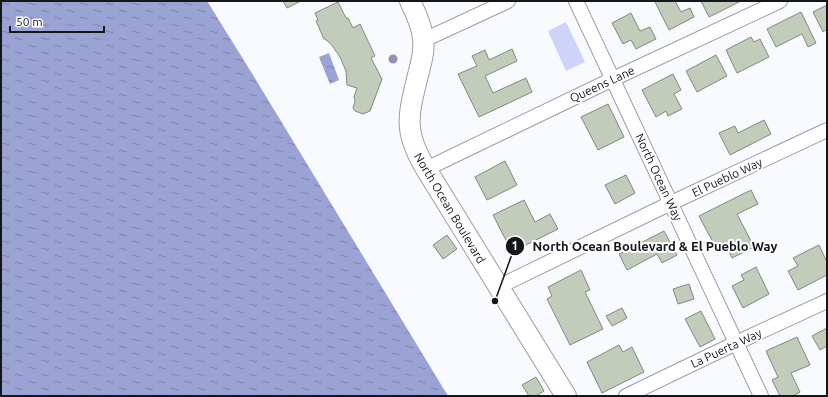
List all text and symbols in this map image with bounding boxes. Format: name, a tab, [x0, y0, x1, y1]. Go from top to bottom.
scale bar	[10, 8, 104, 34]
text: 50 m	[16, 15, 43, 28]
street label: Queens Lane	[568, 63, 636, 105]
street label: North Ocean Way	[633, 131, 685, 223]
street label: North Ocean Boulevard	[412, 150, 488, 266]
street label: El Pueblo Way	[690, 155, 764, 199]
callout: North Ocean Boulevard & El Pueblo Way	[505, 234, 785, 259]
text: 1	[512, 239, 518, 252]
text: North Ocean Boulevard & El Pueblo Way	[533, 239, 777, 253]
street label: La Puerta Way	[689, 326, 764, 370]

